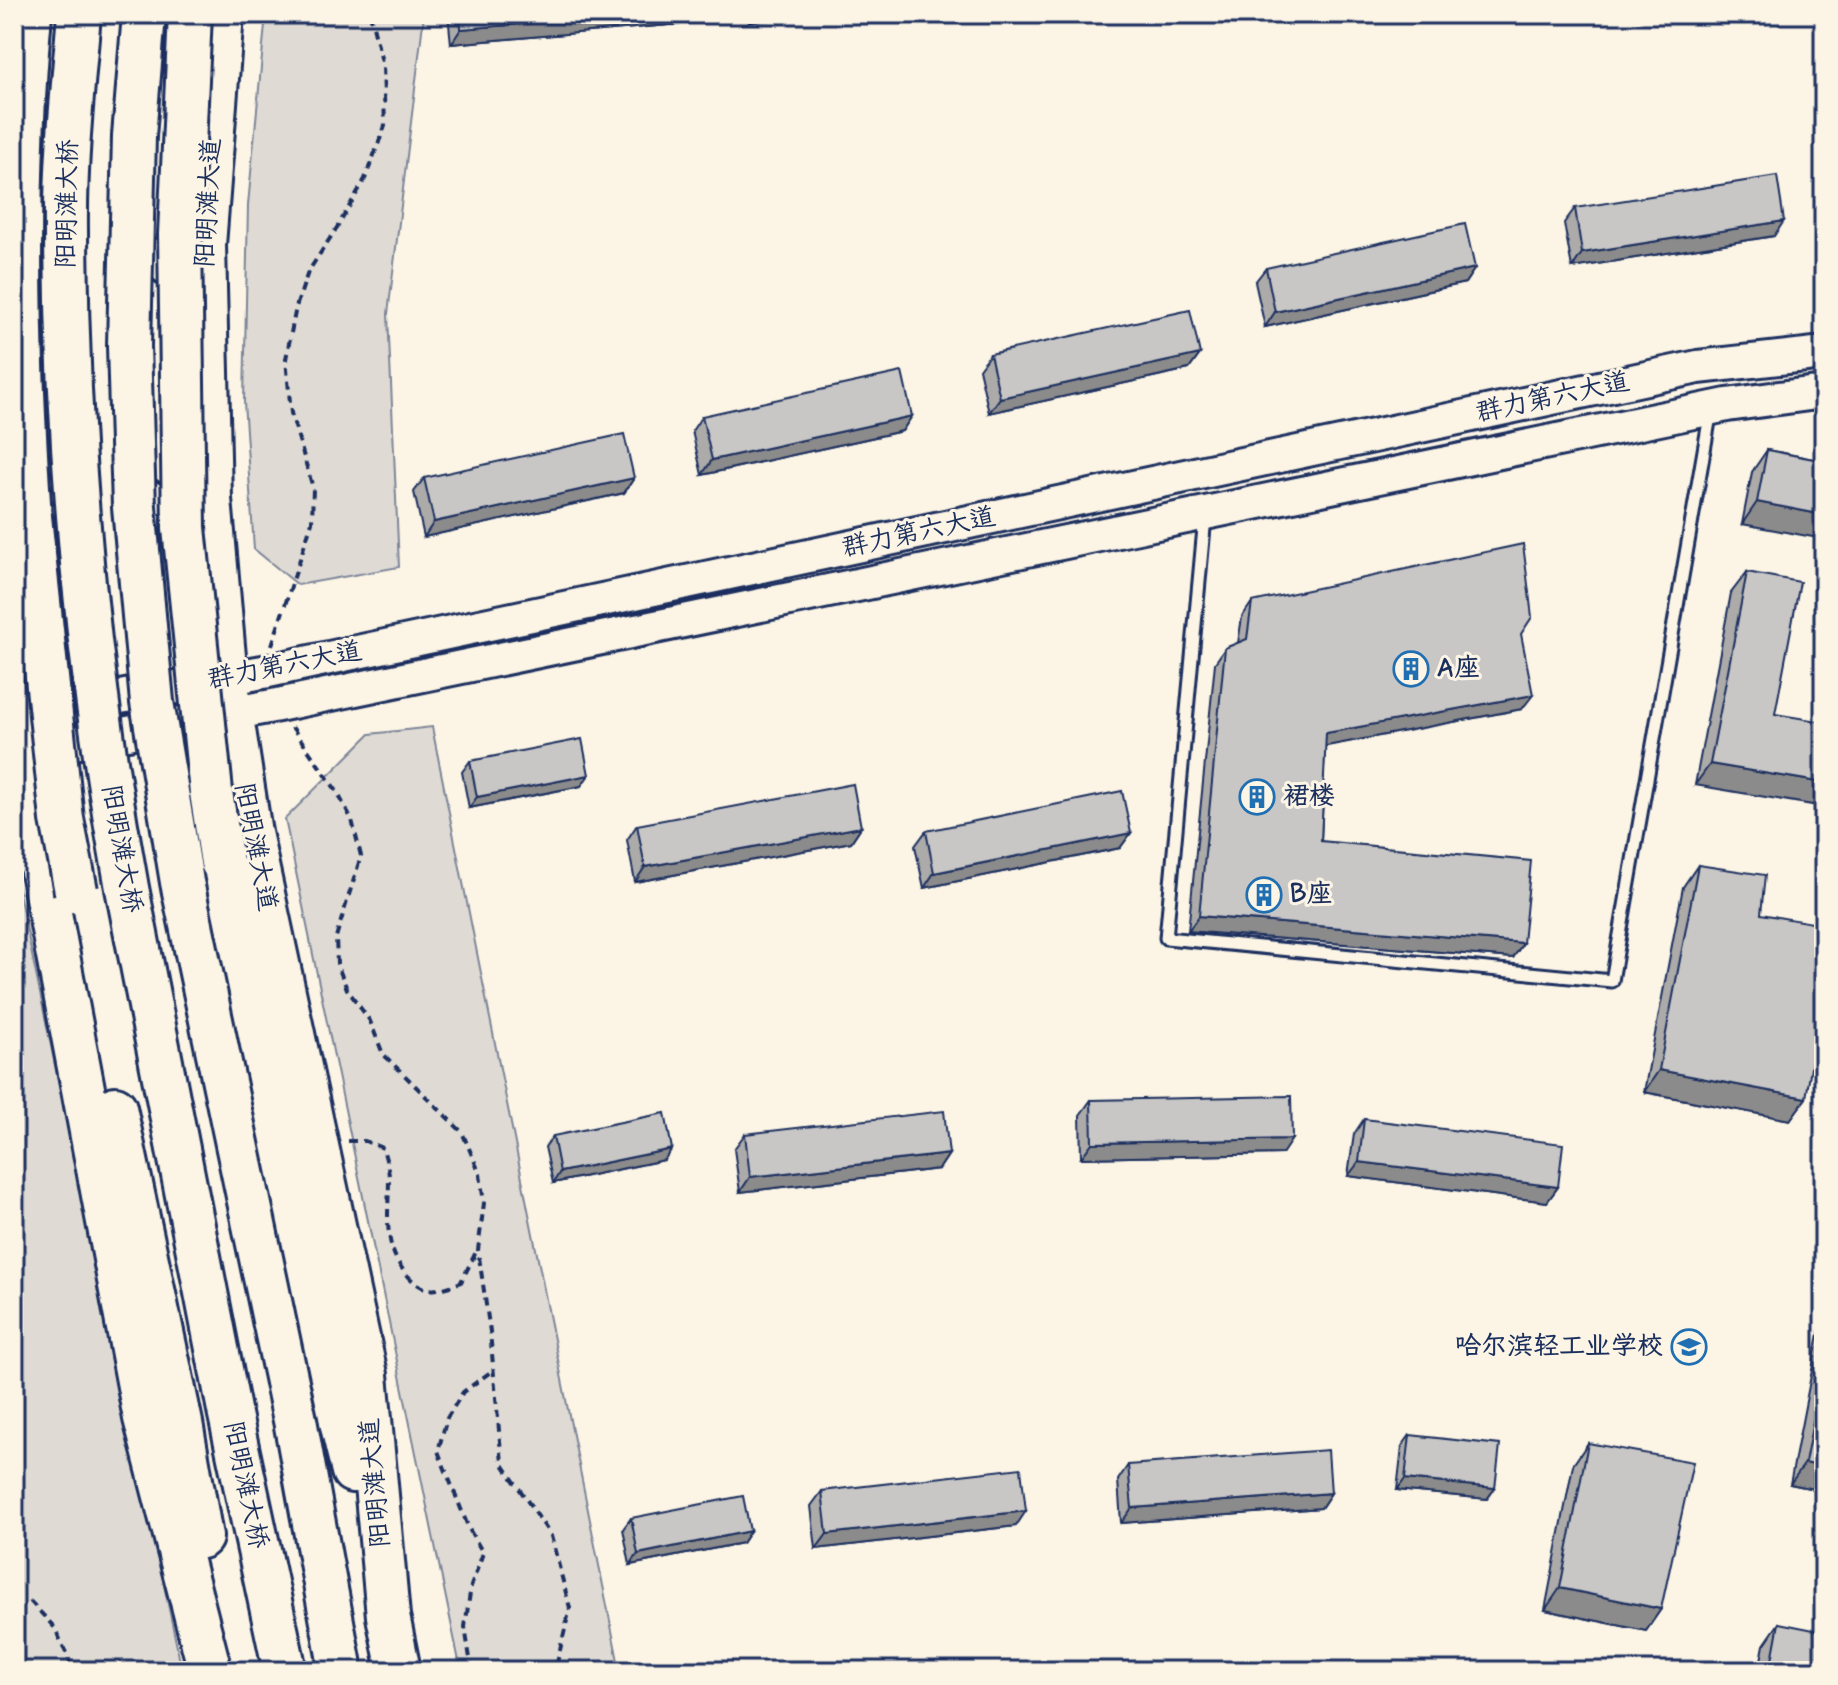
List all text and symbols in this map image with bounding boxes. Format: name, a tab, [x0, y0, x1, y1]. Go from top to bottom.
street label: 阳明滩大道	[189, 137, 229, 269]
street label: 阳明滩大桥	[50, 139, 86, 269]
street label: 群力第六大道	[1473, 365, 1633, 431]
street label: 群力第六大道	[839, 500, 999, 566]
street label: 群力第六大道	[205, 634, 365, 698]
building icon: A座	[1392, 650, 1430, 688]
place label: A座	[1437, 652, 1480, 686]
building icon: 裙楼	[1238, 778, 1276, 816]
street label: 阳明滩大道	[226, 780, 284, 914]
place label: 裙楼	[1283, 780, 1335, 814]
street label: 阳明滩大桥	[93, 782, 149, 916]
building icon: B座	[1245, 876, 1283, 914]
place label: B座	[1290, 878, 1332, 912]
school or university icon: 哈尔滨轻工业学校	[1670, 1328, 1708, 1366]
place label: 哈尔滨轻工业学校	[1455, 1330, 1663, 1364]
street label: 阳明滩大道	[353, 1417, 399, 1549]
street label: 阳明滩大桥	[215, 1418, 275, 1552]

